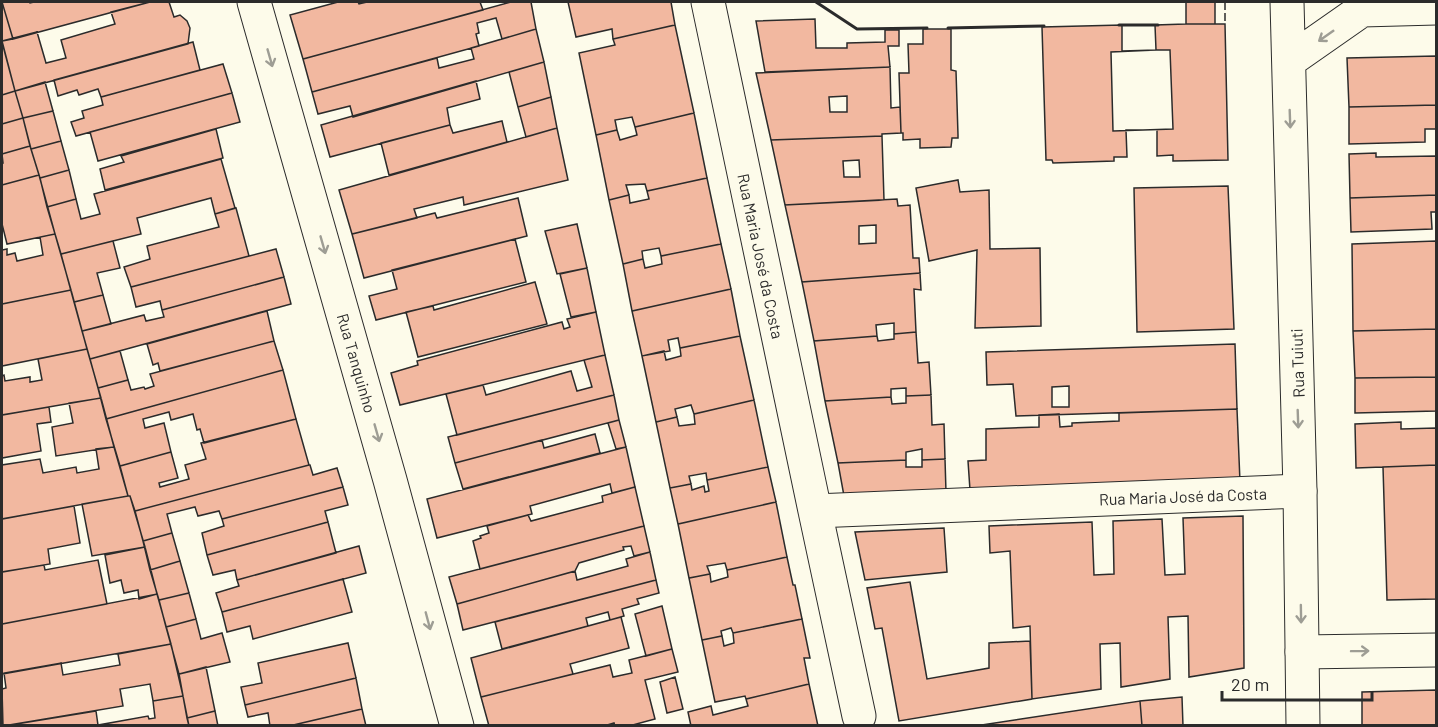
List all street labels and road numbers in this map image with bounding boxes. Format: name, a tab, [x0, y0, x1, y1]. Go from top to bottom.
street label: Rua Maria José da Costa	[734, 172, 788, 340]
street label: Rua Tanquinho	[334, 311, 380, 415]
street label: Rua Tuiuti	[1286, 328, 1308, 398]
street label: Rua Maria José da Costa	[1099, 484, 1267, 508]

